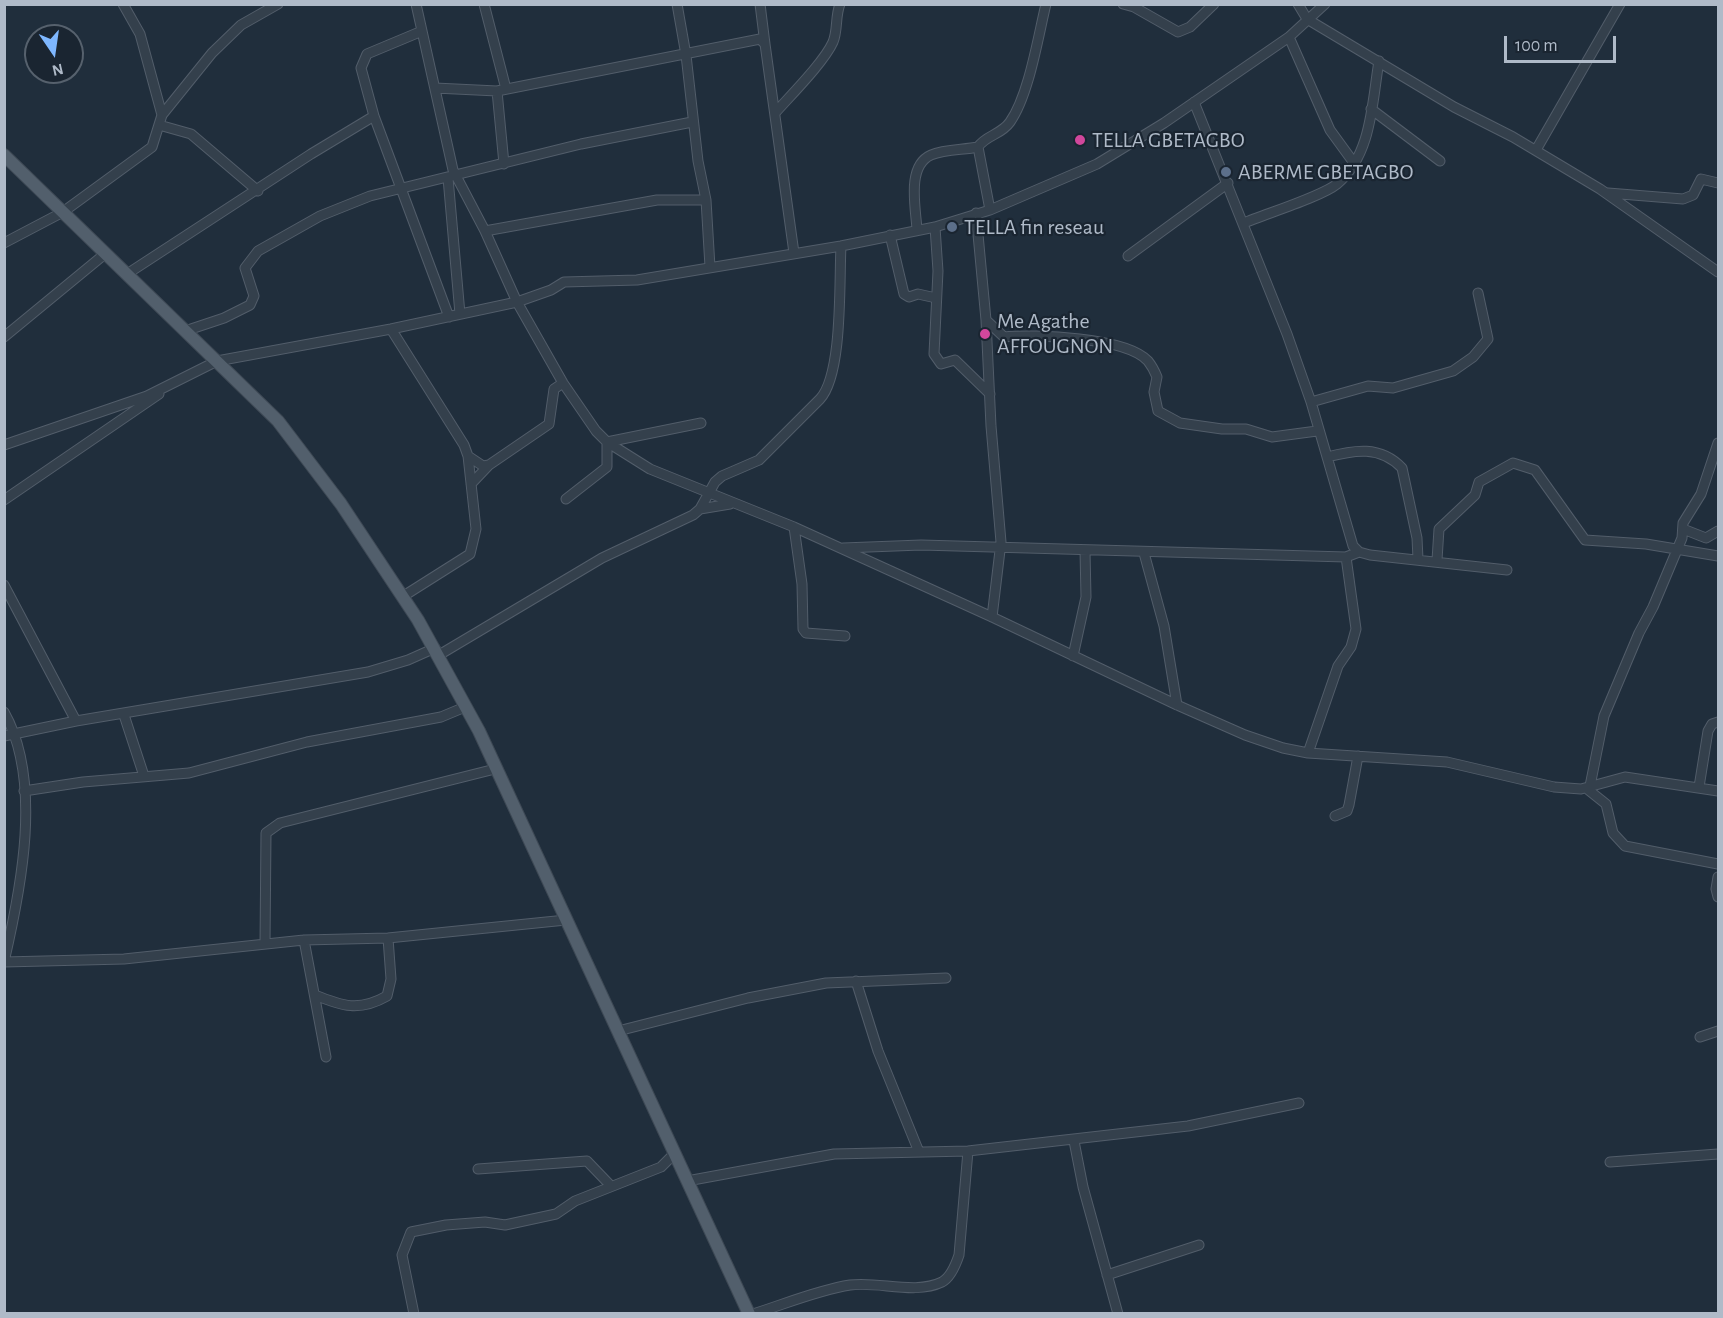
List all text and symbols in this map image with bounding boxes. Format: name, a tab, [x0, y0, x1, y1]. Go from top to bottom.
north arrow	[24, 24, 84, 84]
scale bar	[1507, 24, 1620, 62]
text: 100 m	[1515, 37, 1558, 55]
text: N	[50, 61, 65, 79]
place label: TELLA GBETAGBO	[1092, 127, 1245, 153]
marker: TELLA GBETAGBO	[1073, 133, 1087, 147]
place label: ABERME GBETAGBO	[1238, 159, 1414, 185]
marker: ABERME GBETAGBO	[1219, 165, 1233, 179]
place label: TELLA fin reseau	[964, 214, 1104, 240]
marker: TELLA fin reseau	[945, 220, 959, 234]
place label: Me Agathe AFFOUGNON	[997, 308, 1113, 360]
marker: Me Agathe AFFOUGNON	[978, 327, 992, 341]

